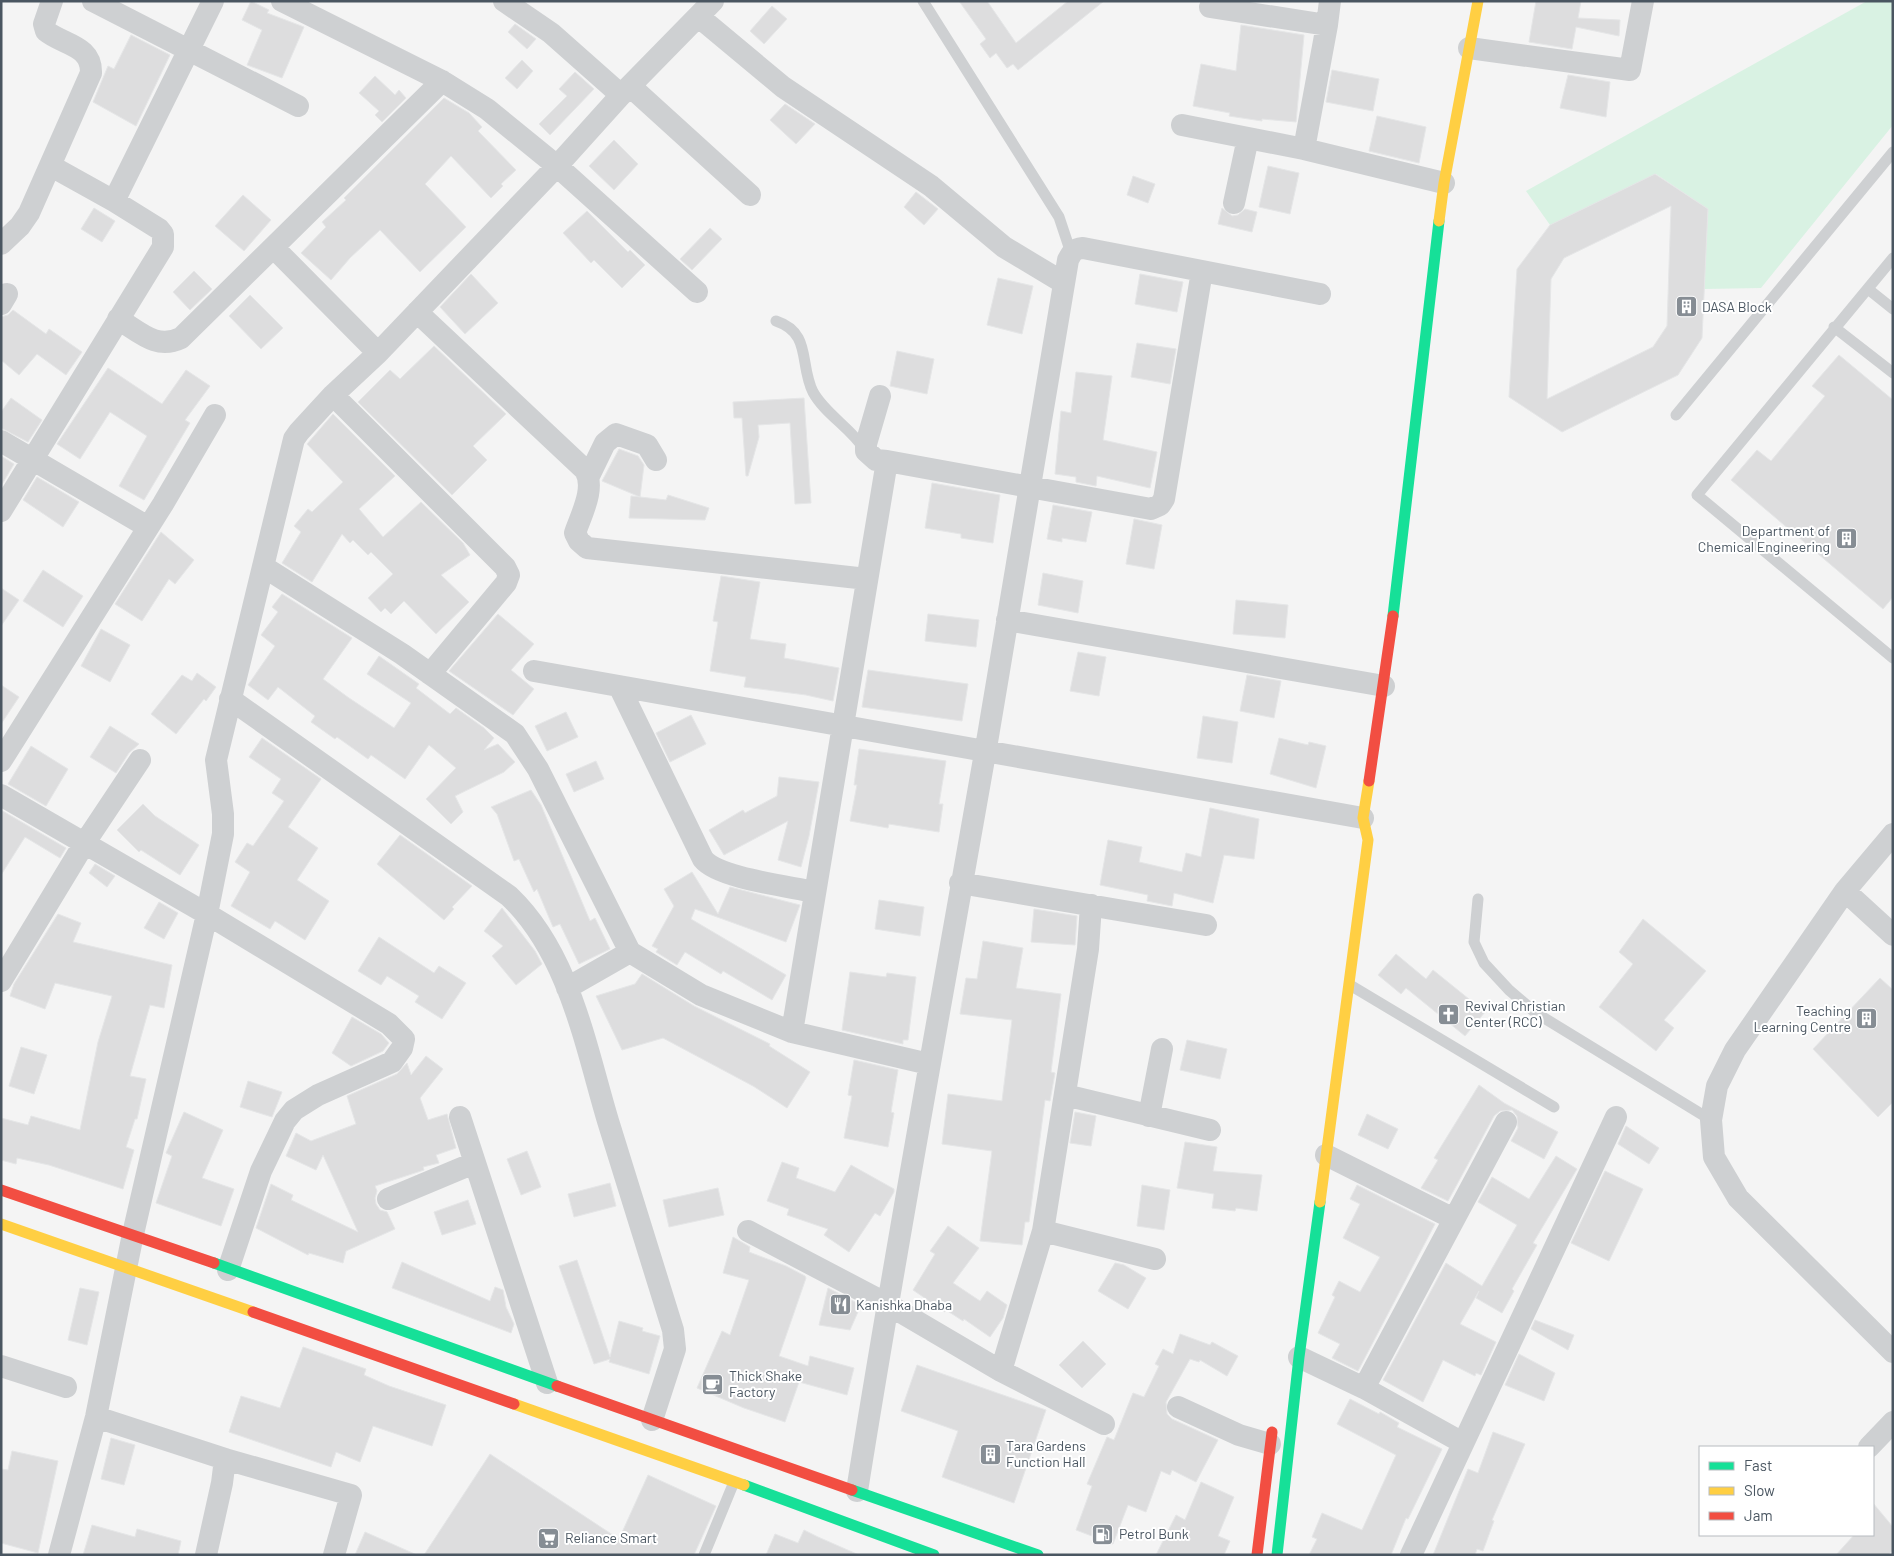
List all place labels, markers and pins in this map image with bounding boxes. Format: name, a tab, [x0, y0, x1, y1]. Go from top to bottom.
building icon: DASA Block	[1674, 295, 1698, 319]
place label: DASA Block	[1702, 298, 1772, 315]
place label: Department of Chemical Engineering	[1698, 522, 1830, 555]
building icon: Department of Chemical Engineering	[1834, 527, 1858, 551]
place label: Revival Christian Center (RCC)	[1465, 997, 1566, 1030]
church icon: Revival Christian Center (RCC)	[1437, 1002, 1461, 1026]
place label: Teaching Learning Centre	[1753, 1002, 1851, 1035]
building icon: Teaching Learning Centre	[1855, 1007, 1879, 1031]
restaurant icon: Kanishka Dhaba	[828, 1293, 852, 1317]
place label: Kanishka Dhaba	[856, 1296, 952, 1313]
place label: Thick Shake Factory	[729, 1367, 802, 1400]
cafe icon: Thick Shake Factory	[701, 1372, 725, 1396]
place label: Tara Gardens Function Hall	[1006, 1437, 1086, 1470]
building icon: Tara Gardens Function Hall	[978, 1442, 1002, 1466]
fuel station icon: Petrol Bunk	[1091, 1522, 1115, 1546]
place label: Petrol Bunk	[1119, 1525, 1189, 1542]
supermarket icon: Reliance Smart	[537, 1526, 561, 1550]
place label: Reliance Smart	[565, 1529, 657, 1546]

